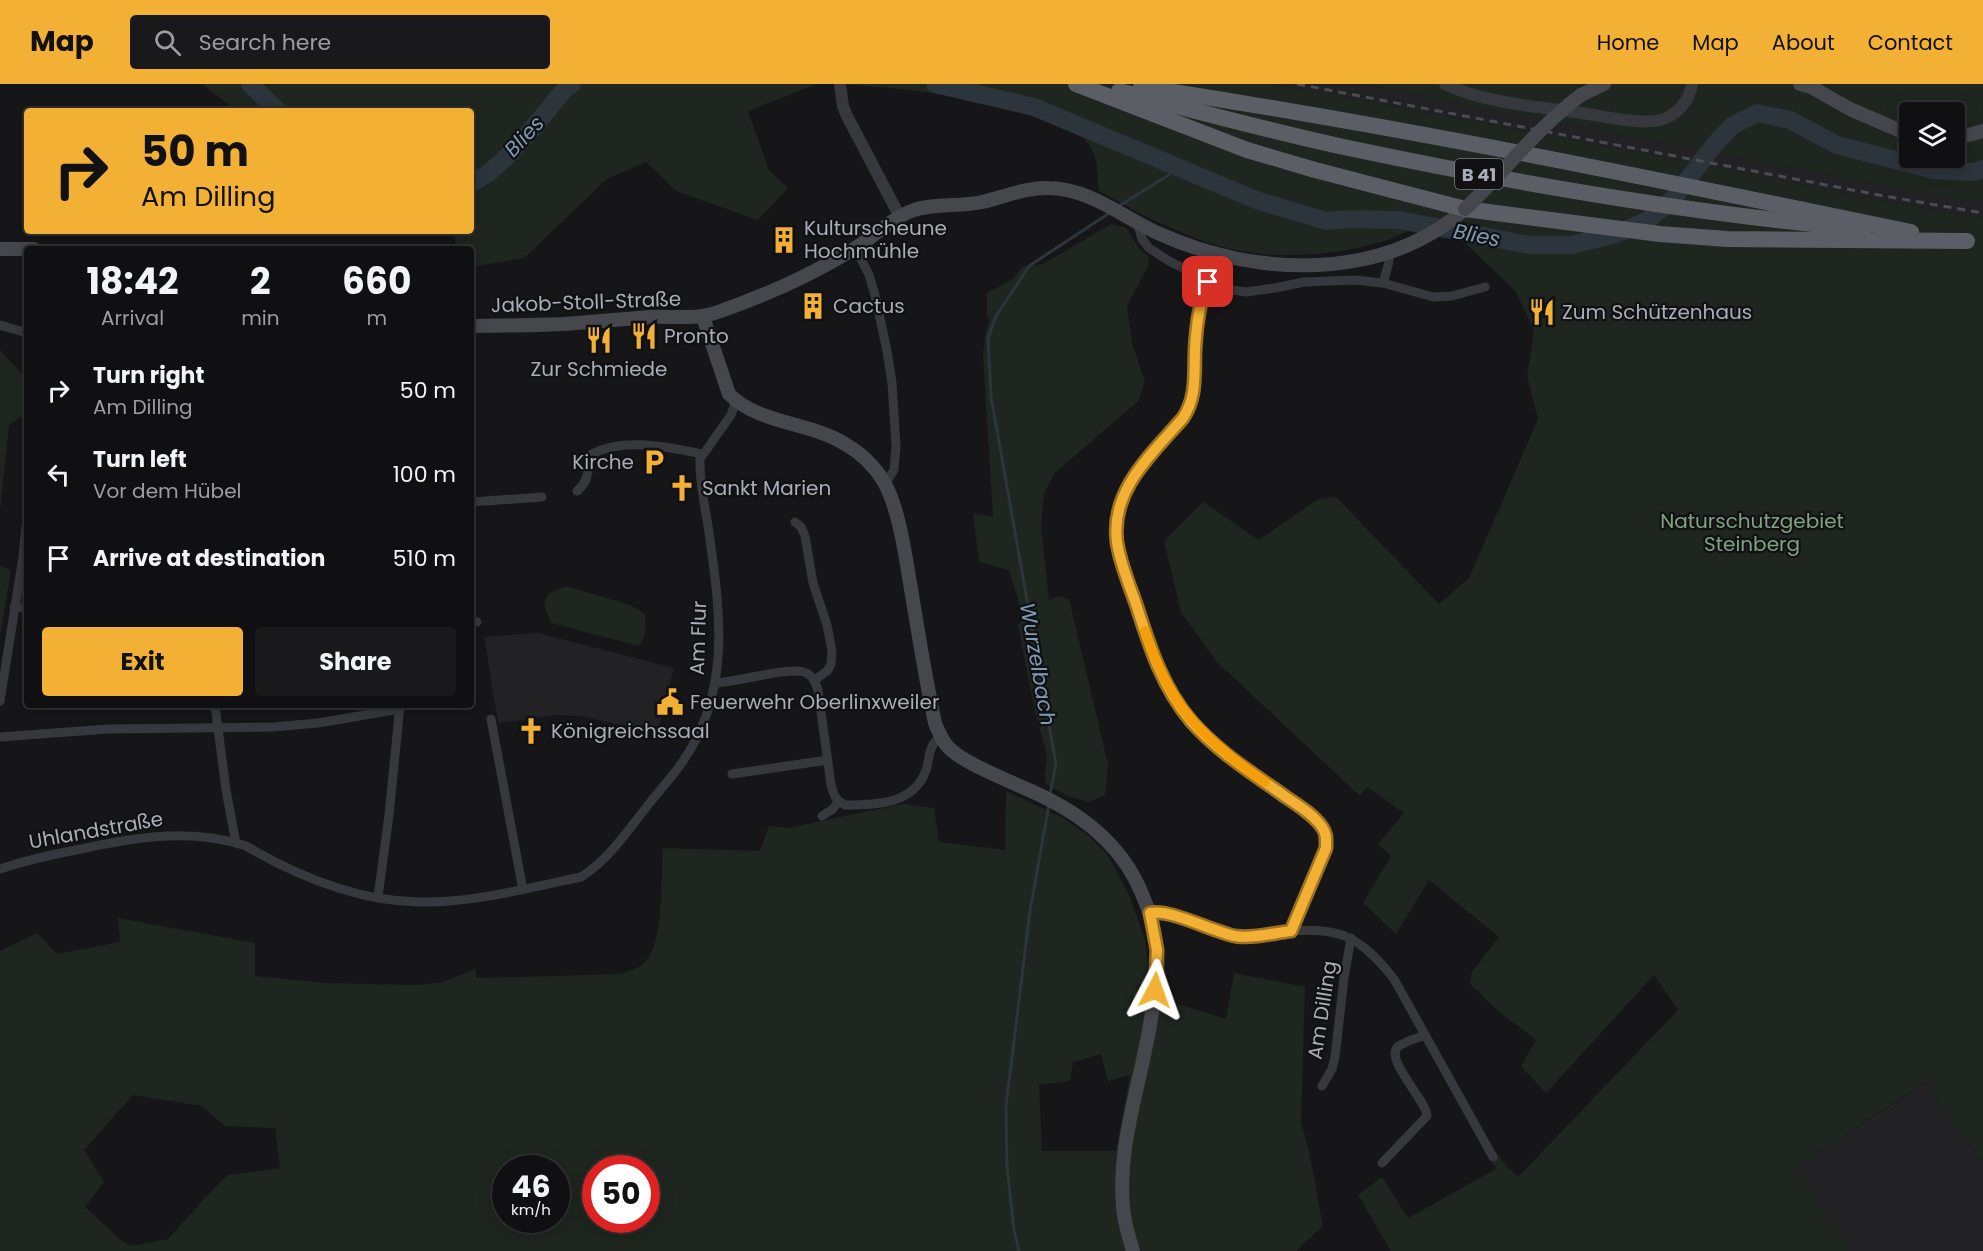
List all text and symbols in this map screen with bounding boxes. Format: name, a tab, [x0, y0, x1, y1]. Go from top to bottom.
search box	[130, 15, 550, 69]
text: Map	[30, 22, 94, 61]
icon: search	[151, 26, 184, 59]
text: Search here	[199, 27, 331, 58]
text: Home	[1597, 28, 1659, 57]
text: Map	[1692, 28, 1739, 57]
text: About	[1772, 28, 1835, 57]
text: Contact	[1868, 28, 1953, 57]
map controls	[1899, 102, 1965, 168]
button: layers	[1899, 102, 1965, 168]
water label: Blies	[497, 109, 551, 163]
text: 50 m	[141, 122, 249, 181]
icon: right	[42, 132, 120, 210]
road number: B 41	[1455, 159, 1503, 189]
text: Am Dilling	[141, 178, 275, 215]
place label: Kulturscheune Hochmühle	[804, 214, 947, 265]
water label: Blies	[1451, 216, 1503, 254]
building icon: Kulturscheune Hochmühle	[769, 225, 799, 255]
text: 18:42	[87, 256, 179, 307]
text: 2	[250, 256, 271, 307]
text: 660	[342, 256, 411, 307]
pin	[1182, 256, 1233, 307]
icon: arrive	[1191, 265, 1224, 298]
street label: Jakob-Stoll-Straße	[490, 285, 682, 319]
building icon: Cactus	[798, 291, 828, 321]
place label: Cactus	[833, 292, 905, 320]
restaurant icon: Zum Schützenhaus	[1527, 297, 1557, 327]
place label: Zum Schützenhaus	[1562, 298, 1752, 326]
text: Arrival	[101, 304, 164, 332]
text: min	[241, 304, 279, 332]
text: m	[366, 304, 387, 332]
restaurant icon: Pronto	[629, 321, 659, 351]
place label: Pronto	[664, 322, 729, 350]
restaurant icon: Zur Schmiede	[584, 325, 614, 355]
place label: Zur Schmiede	[531, 355, 667, 383]
text: Turn right	[93, 360, 204, 391]
icon: right	[42, 374, 75, 407]
text: 50 m	[400, 375, 456, 406]
text: Am Dilling	[93, 393, 193, 421]
text: Turn left	[93, 444, 187, 475]
parking icon: Kirche	[639, 447, 669, 477]
place label: Kirche	[572, 448, 634, 476]
icon: left	[42, 458, 75, 491]
text: 100 m	[393, 459, 456, 490]
church icon: Sankt Marien	[667, 473, 697, 503]
place label: Sankt Marien	[702, 474, 831, 502]
text: Vor dem Hübel	[93, 477, 241, 505]
park label: Naturschutzgebiet Steinberg	[1660, 507, 1844, 558]
icon: arrive	[42, 542, 75, 575]
text: Arrive at destination	[93, 543, 325, 574]
text: 510 m	[393, 543, 456, 574]
street label: Am Flur	[683, 600, 713, 676]
water label: Wurzelbach	[1013, 600, 1063, 728]
button: Exit	[42, 627, 243, 696]
button: Share	[255, 627, 456, 696]
public building icon: Feuerwehr Oberlinxweiler	[655, 687, 685, 717]
place label: Feuerwehr Oberlinxweiler	[690, 688, 939, 716]
church icon: Königreichssaal	[516, 716, 546, 746]
place label: Königreichssaal	[551, 717, 710, 745]
street label: Uhlandstraße	[27, 804, 165, 856]
position arrow	[1123, 958, 1187, 1022]
street label: Am Dilling	[1300, 959, 1344, 1061]
speed limit sign: 50	[582, 1155, 660, 1233]
text: 46	[511, 1165, 551, 1208]
text: km/h	[511, 1199, 551, 1220]

